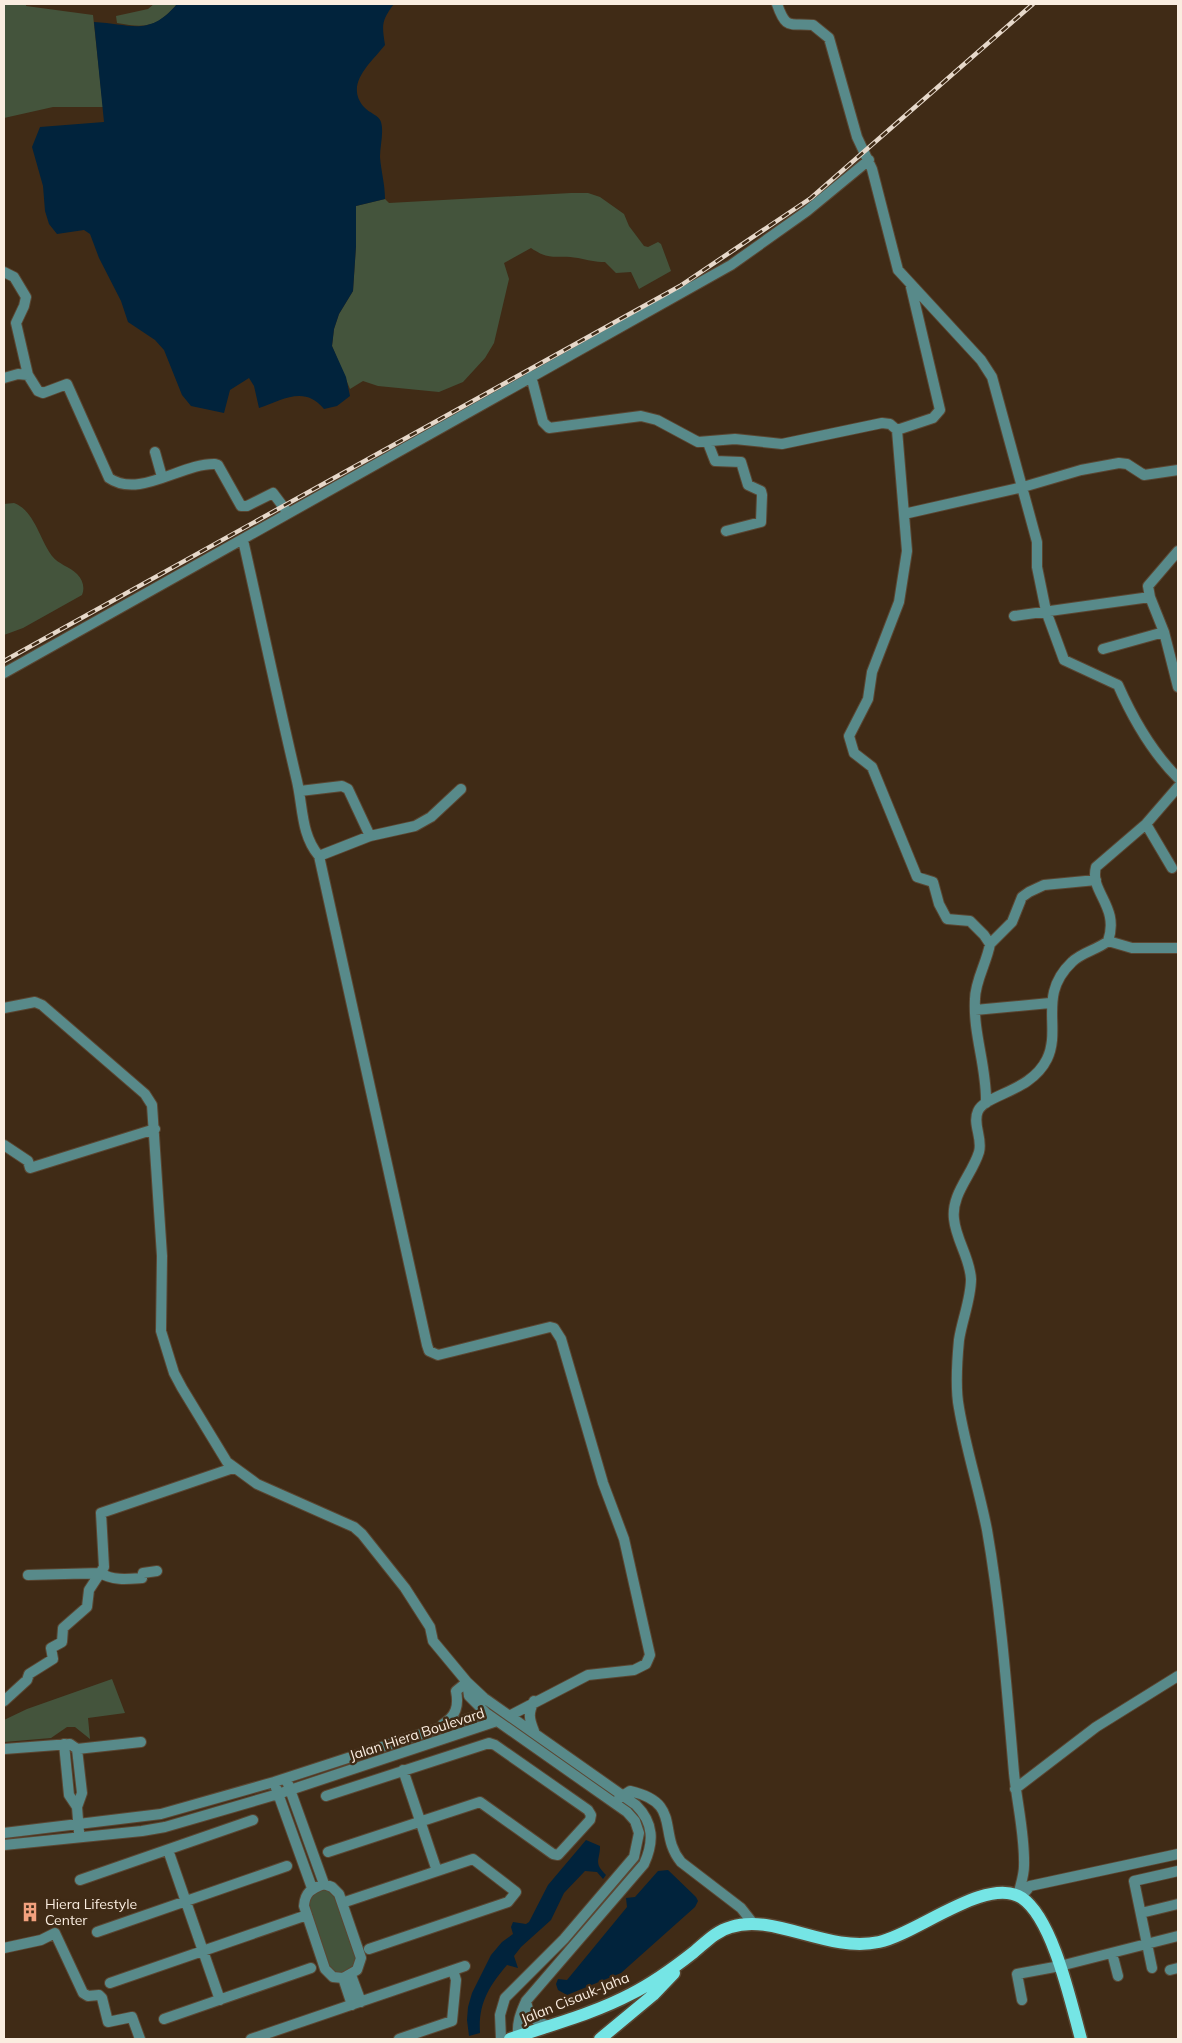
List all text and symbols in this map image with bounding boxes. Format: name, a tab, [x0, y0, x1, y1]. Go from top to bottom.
street label: Jalan Hiera Boulevard	[347, 1704, 487, 1764]
place label: Hiera Lifestyle Center	[45, 1895, 137, 1929]
building icon: Hiera Lifestyle Center	[19, 1901, 41, 1923]
street label: Jalan Cisauk-Jaha	[518, 1968, 632, 2028]

